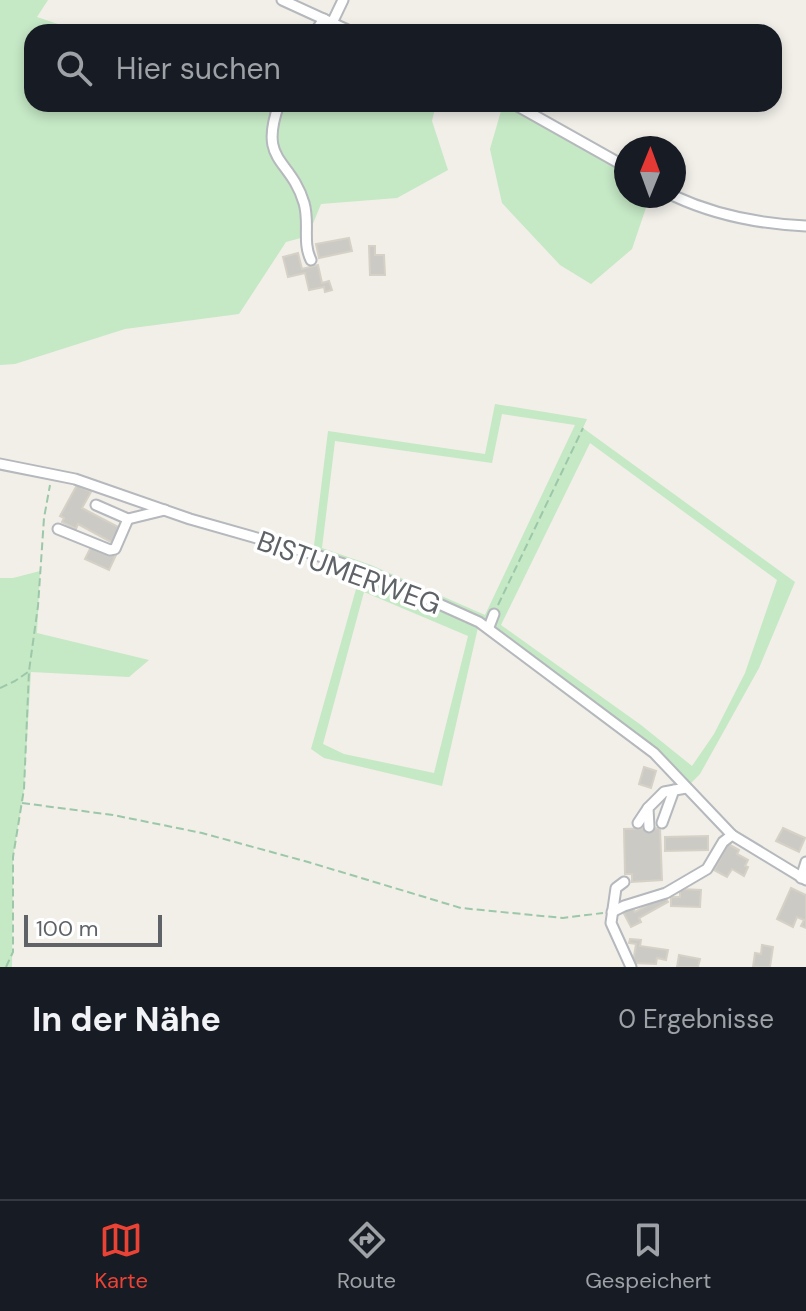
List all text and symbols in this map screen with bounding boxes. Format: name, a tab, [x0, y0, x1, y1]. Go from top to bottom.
search box	[24, 24, 782, 112]
icon: search	[52, 46, 96, 90]
text: Hier suchen	[116, 49, 281, 88]
north arrow	[614, 136, 686, 208]
street label: BISTUMERWEG	[252, 522, 446, 623]
scale bar	[24, 911, 162, 947]
text: 100 m	[36, 914, 98, 943]
text: In der Nähe	[32, 997, 221, 1042]
text: 0 Ergebnisse	[618, 1002, 774, 1036]
tab: Karte	[95, 1218, 148, 1295]
tab: Route	[337, 1218, 396, 1295]
tab: Gespeichert	[585, 1218, 711, 1295]

